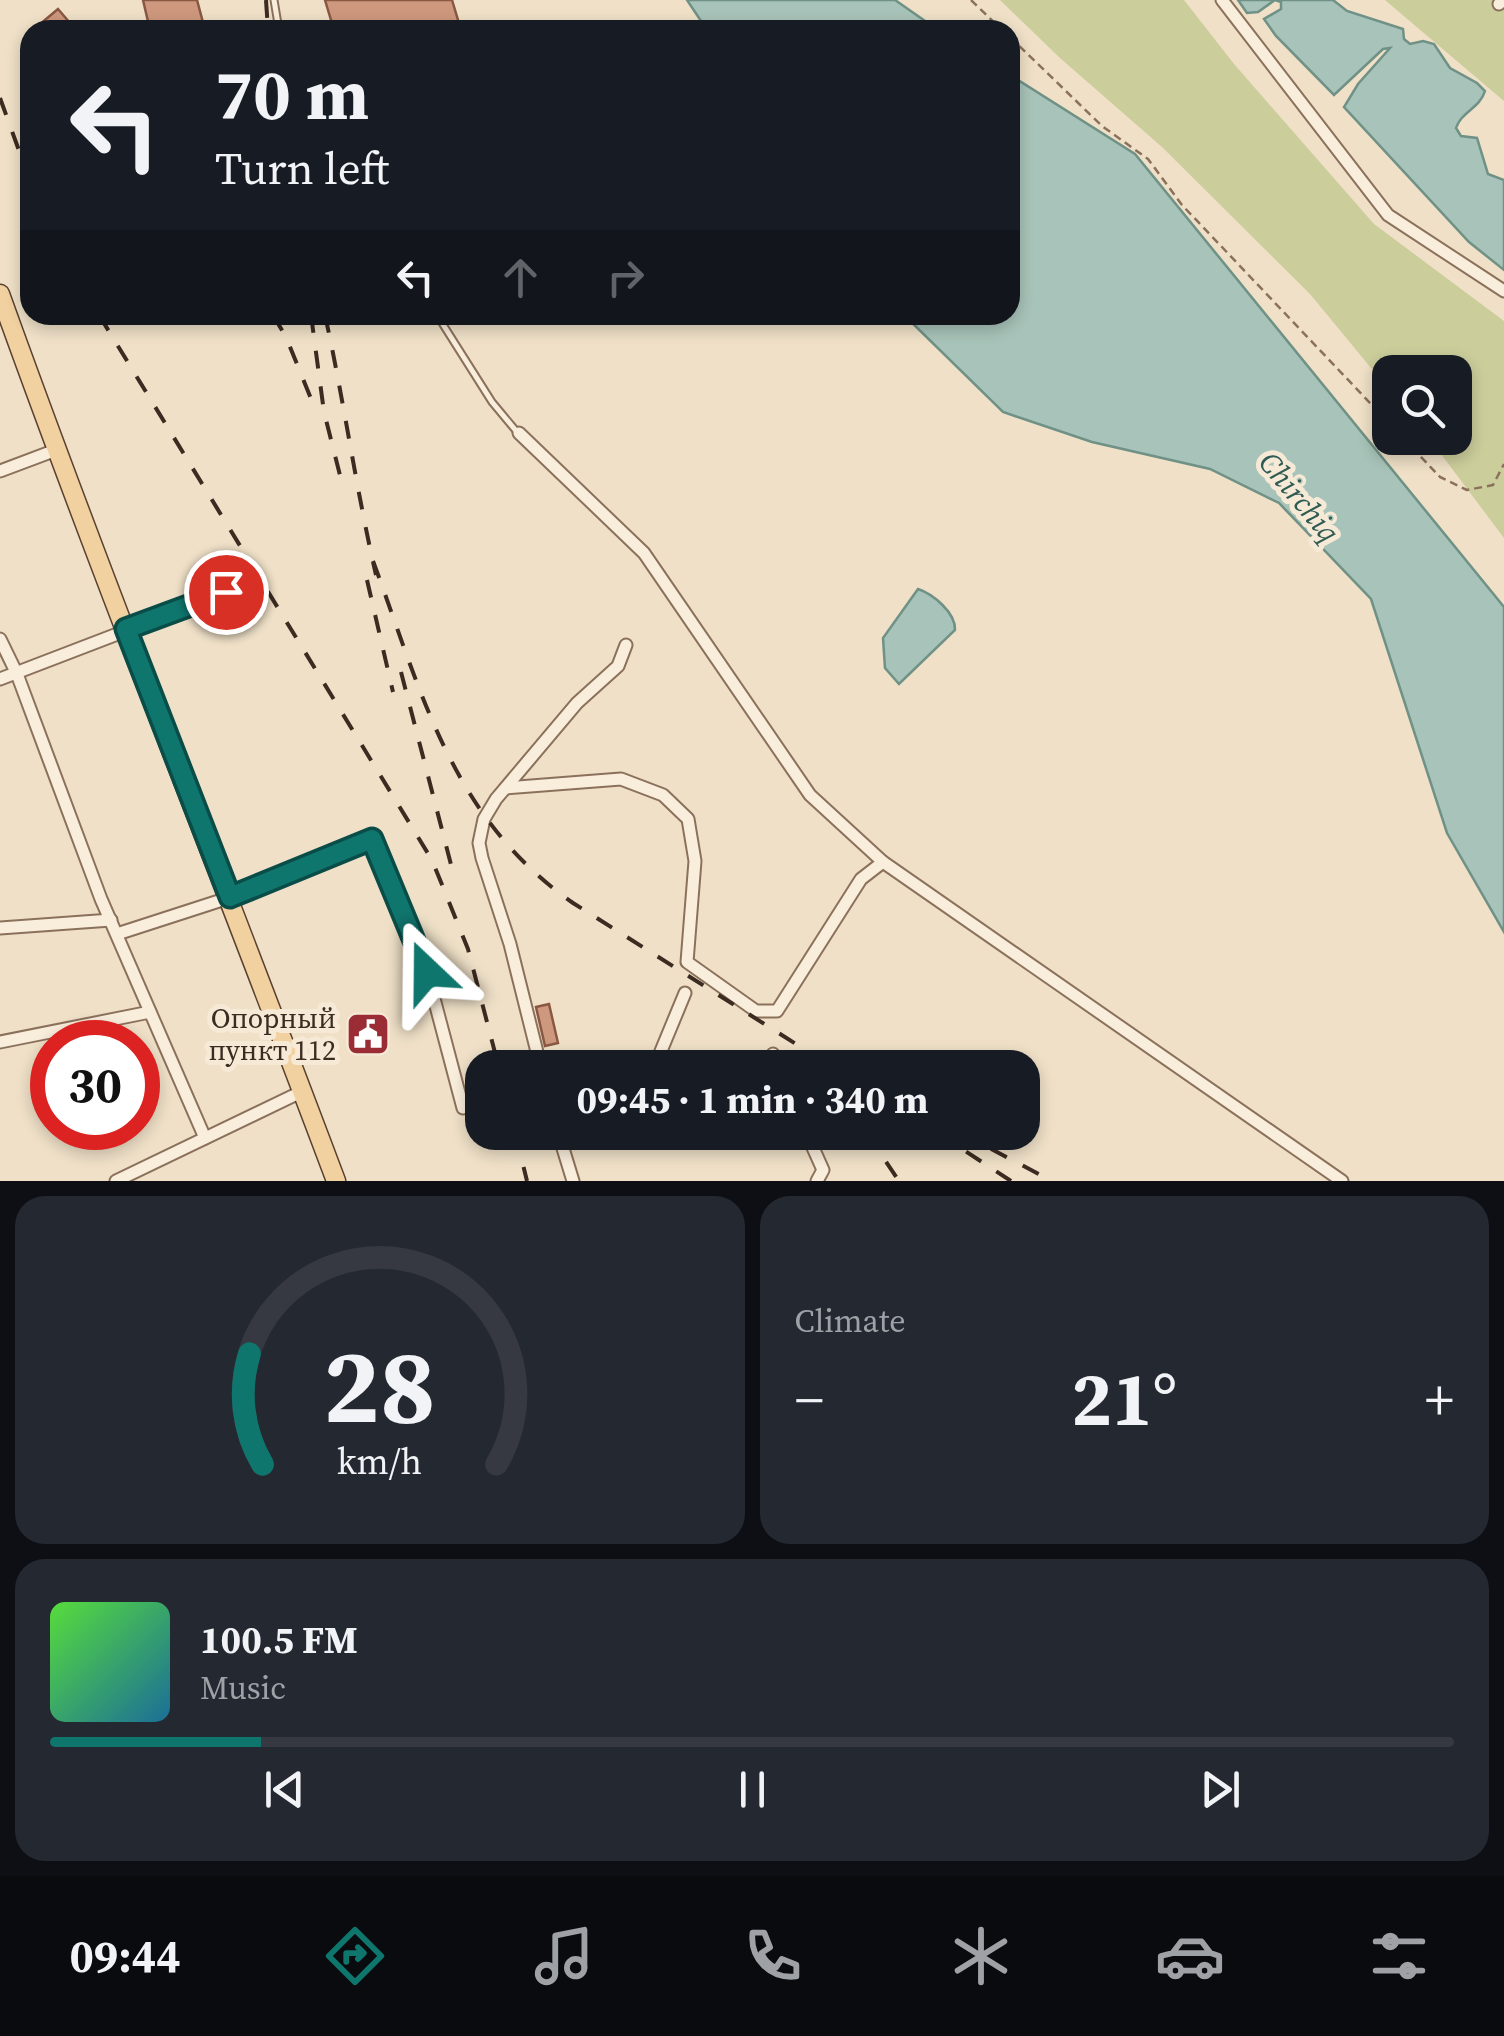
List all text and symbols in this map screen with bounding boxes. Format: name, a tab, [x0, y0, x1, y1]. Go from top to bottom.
text: 70 m	[215, 46, 369, 142]
icon: left	[50, 60, 180, 190]
text: Turn left	[215, 137, 389, 199]
icon: left	[388, 250, 443, 305]
icon: ahead	[493, 250, 548, 305]
icon: right	[598, 250, 653, 305]
map controls	[1372, 355, 1472, 455]
button: search	[1372, 355, 1472, 455]
water label: Chirchiq	[1250, 443, 1349, 551]
pin	[184, 550, 269, 635]
icon: arrive	[199, 565, 254, 620]
position arrow	[375, 920, 479, 1024]
place label: Опорный пункт 112	[208, 999, 336, 1069]
public building icon: Опорный пункт 112	[345, 1011, 391, 1057]
speed limit sign: 30	[30, 1020, 160, 1150]
text: 09:45 · 1 min · 340 m	[576, 1074, 929, 1126]
text: Climate	[795, 1299, 906, 1343]
text: 28	[323, 1314, 436, 1457]
text: 21°	[1071, 1347, 1177, 1450]
text: −	[795, 1362, 824, 1437]
text: +	[1425, 1362, 1454, 1437]
text: km/h	[337, 1437, 422, 1486]
text: 100.5 FM	[200, 1614, 358, 1666]
text: Music	[200, 1666, 286, 1710]
icon: previous	[257, 1762, 312, 1817]
icon: pause	[725, 1762, 780, 1817]
icon: next	[1193, 1762, 1248, 1817]
icon: directions	[320, 1921, 390, 1991]
icon: music	[529, 1921, 599, 1991]
icon: phone	[738, 1921, 808, 1991]
icon: climate	[946, 1921, 1016, 1991]
icon: car	[1155, 1921, 1225, 1991]
icon: filters	[1364, 1921, 1434, 1991]
text: 09:44	[69, 1925, 181, 1987]

